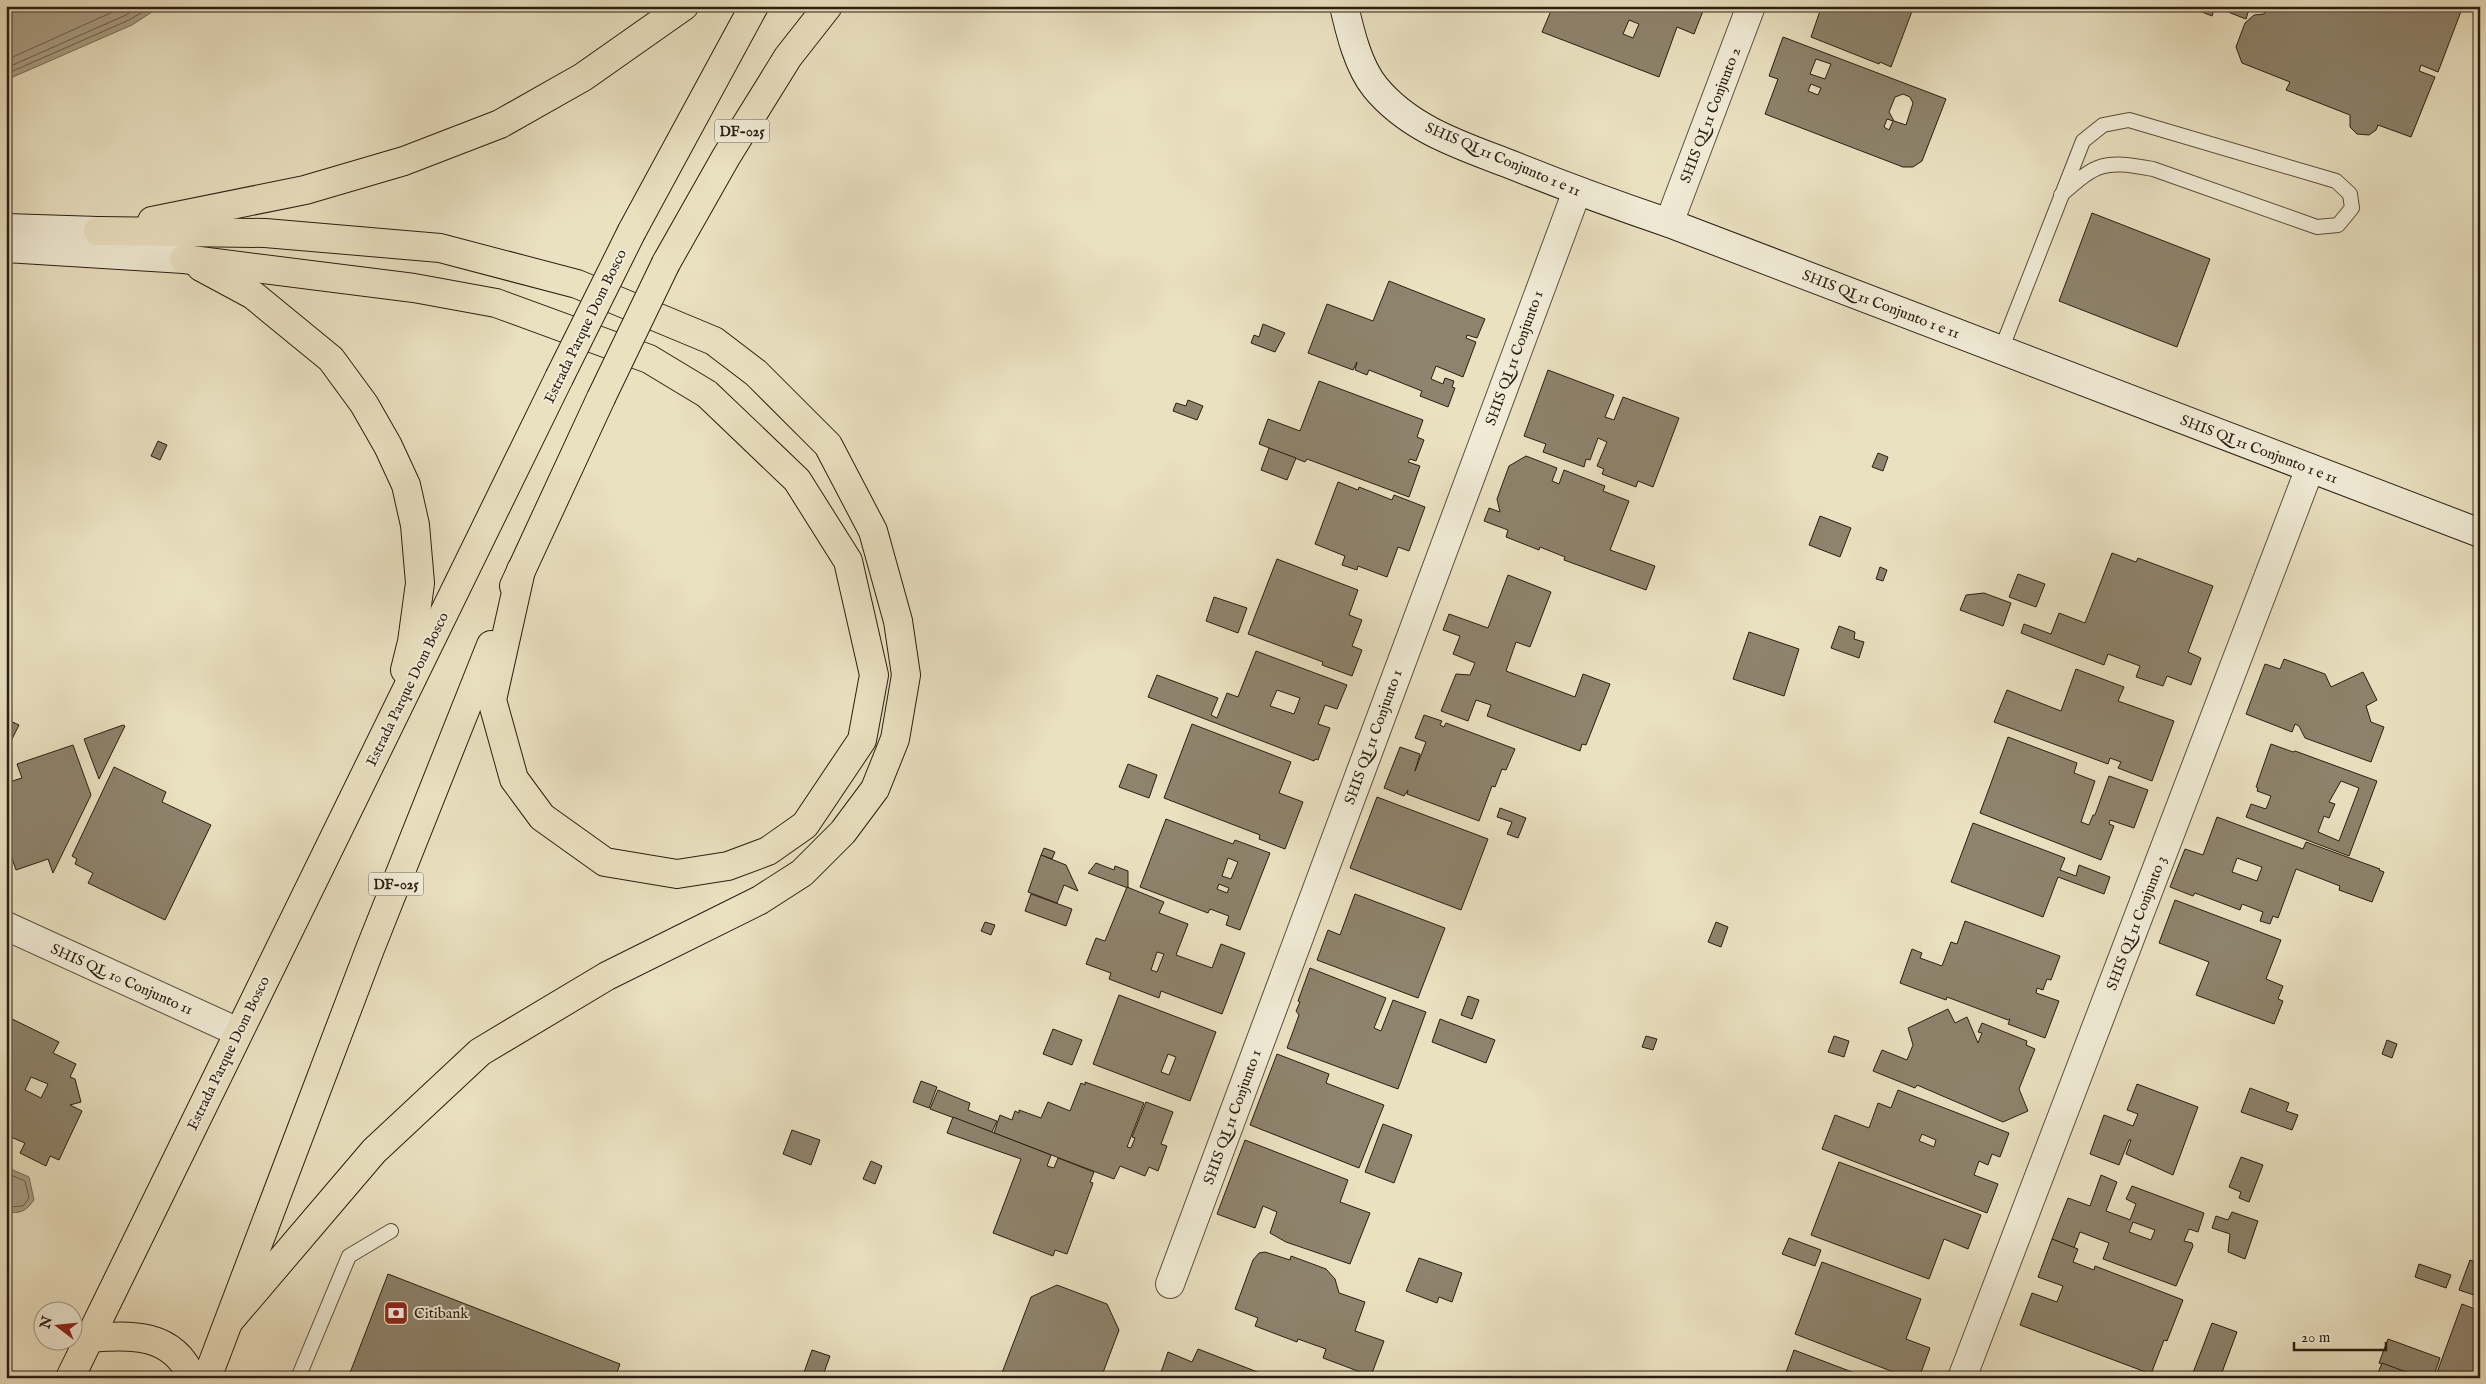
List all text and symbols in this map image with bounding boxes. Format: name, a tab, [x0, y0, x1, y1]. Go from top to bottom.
street label: SHIS QI 11 Conjunto 2	[1676, 45, 1745, 186]
street label: SHIS QI 11 Conjunto 1 e 11	[1422, 118, 1583, 201]
road number: DF-025	[714, 120, 770, 142]
street label: Estrada Parque Dom Bosco	[540, 246, 631, 406]
street label: SHIS QI 11 Conjunto 1 e 11	[1800, 266, 1962, 343]
street label: SHIS QI 11 Conjunto 1	[1481, 288, 1548, 428]
street label: SHIS QI 11 Conjunto 1 e 11	[2178, 411, 2340, 488]
street label: Estrada Parque Dom Bosco	[362, 609, 453, 769]
street label: SHIS QI 11 Conjunto 1	[1340, 667, 1407, 807]
street label: SHIS QI 11 Conjunto 3	[2102, 853, 2171, 993]
road number: DF-025	[368, 872, 424, 896]
street label: SHIS QL 10 Conjunto 11	[48, 940, 196, 1019]
street label: Estrada Parque Dom Bosco	[183, 973, 274, 1133]
street label: SHIS QI 11 Conjunto 1	[1199, 1047, 1266, 1187]
bank icon: Citibank	[383, 1300, 409, 1326]
north arrow	[32, 1302, 82, 1352]
place label: Citibank	[414, 1304, 469, 1323]
text: N	[36, 1314, 57, 1332]
scale bar	[2294, 1319, 2386, 1351]
text: 20 m	[2301, 1328, 2331, 1347]

